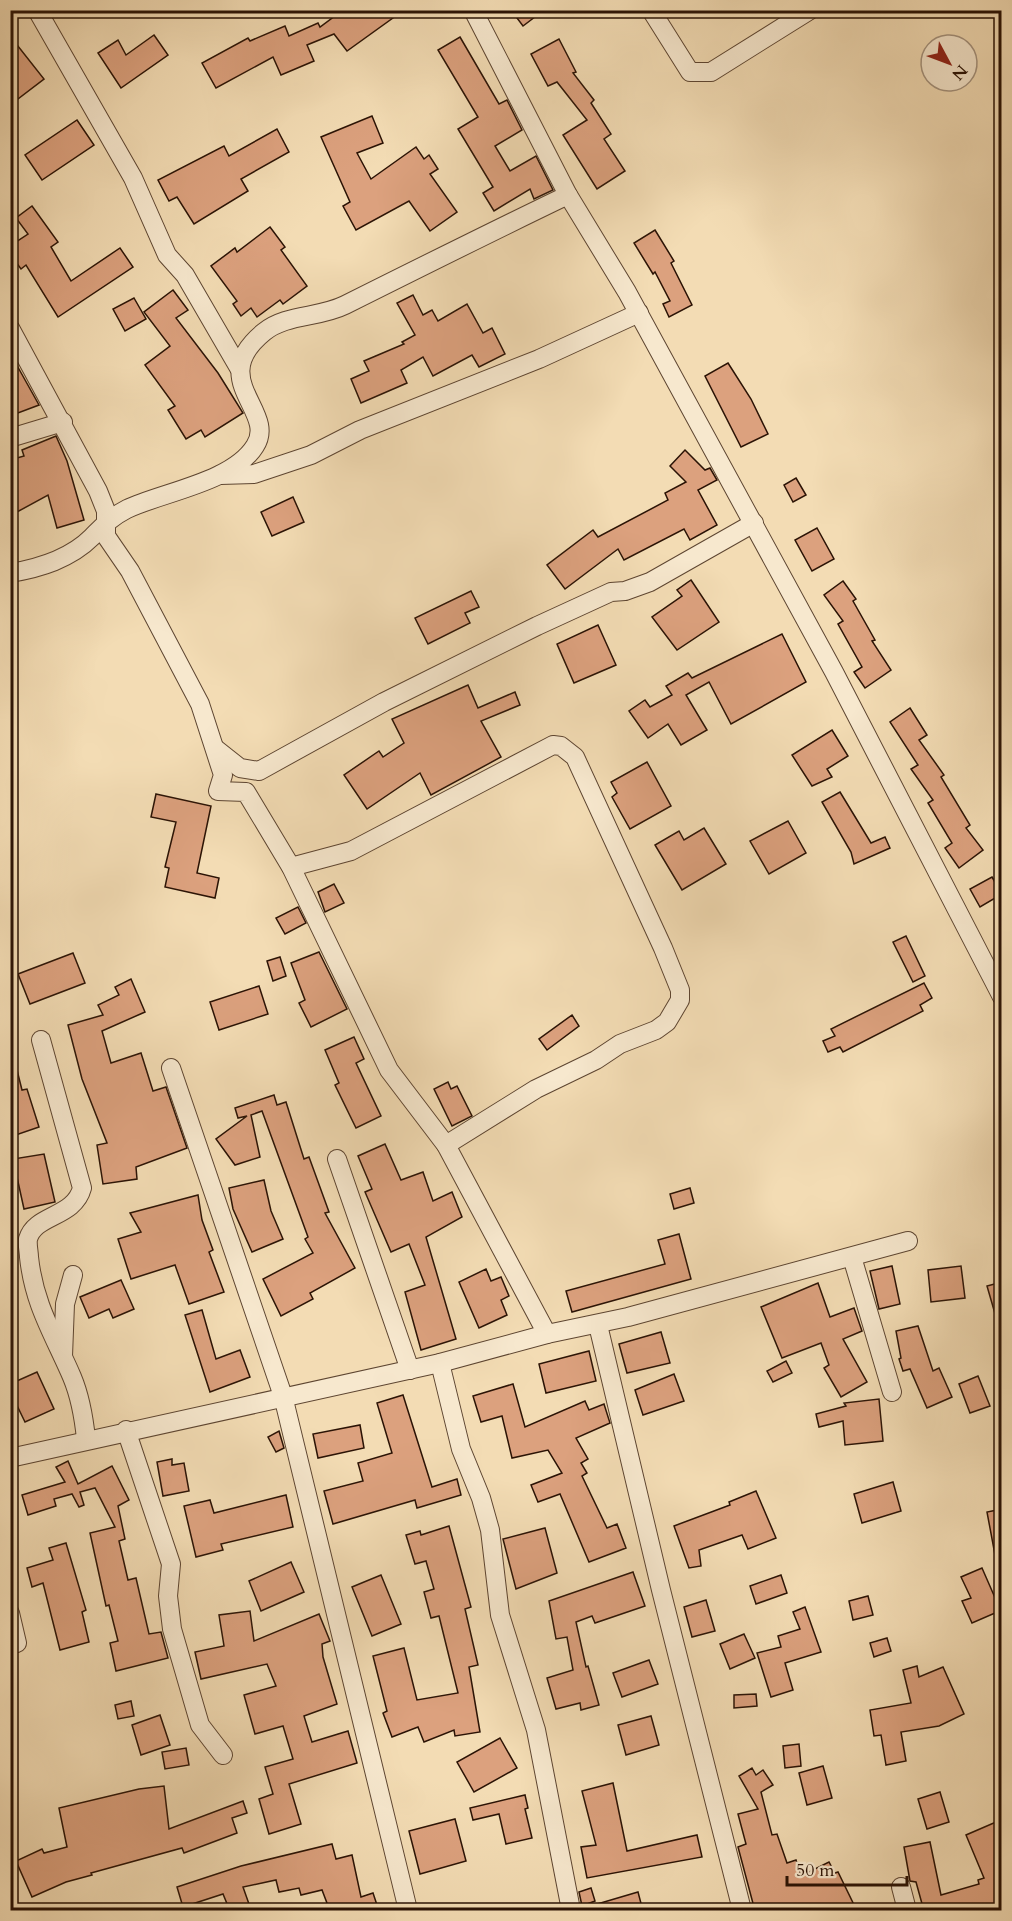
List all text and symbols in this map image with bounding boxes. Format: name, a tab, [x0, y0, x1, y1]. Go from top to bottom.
north arrow	[919, 33, 979, 93]
text: N	[947, 60, 972, 85]
scale bar	[787, 1849, 907, 1887]
text: 50 m	[796, 1858, 835, 1883]

